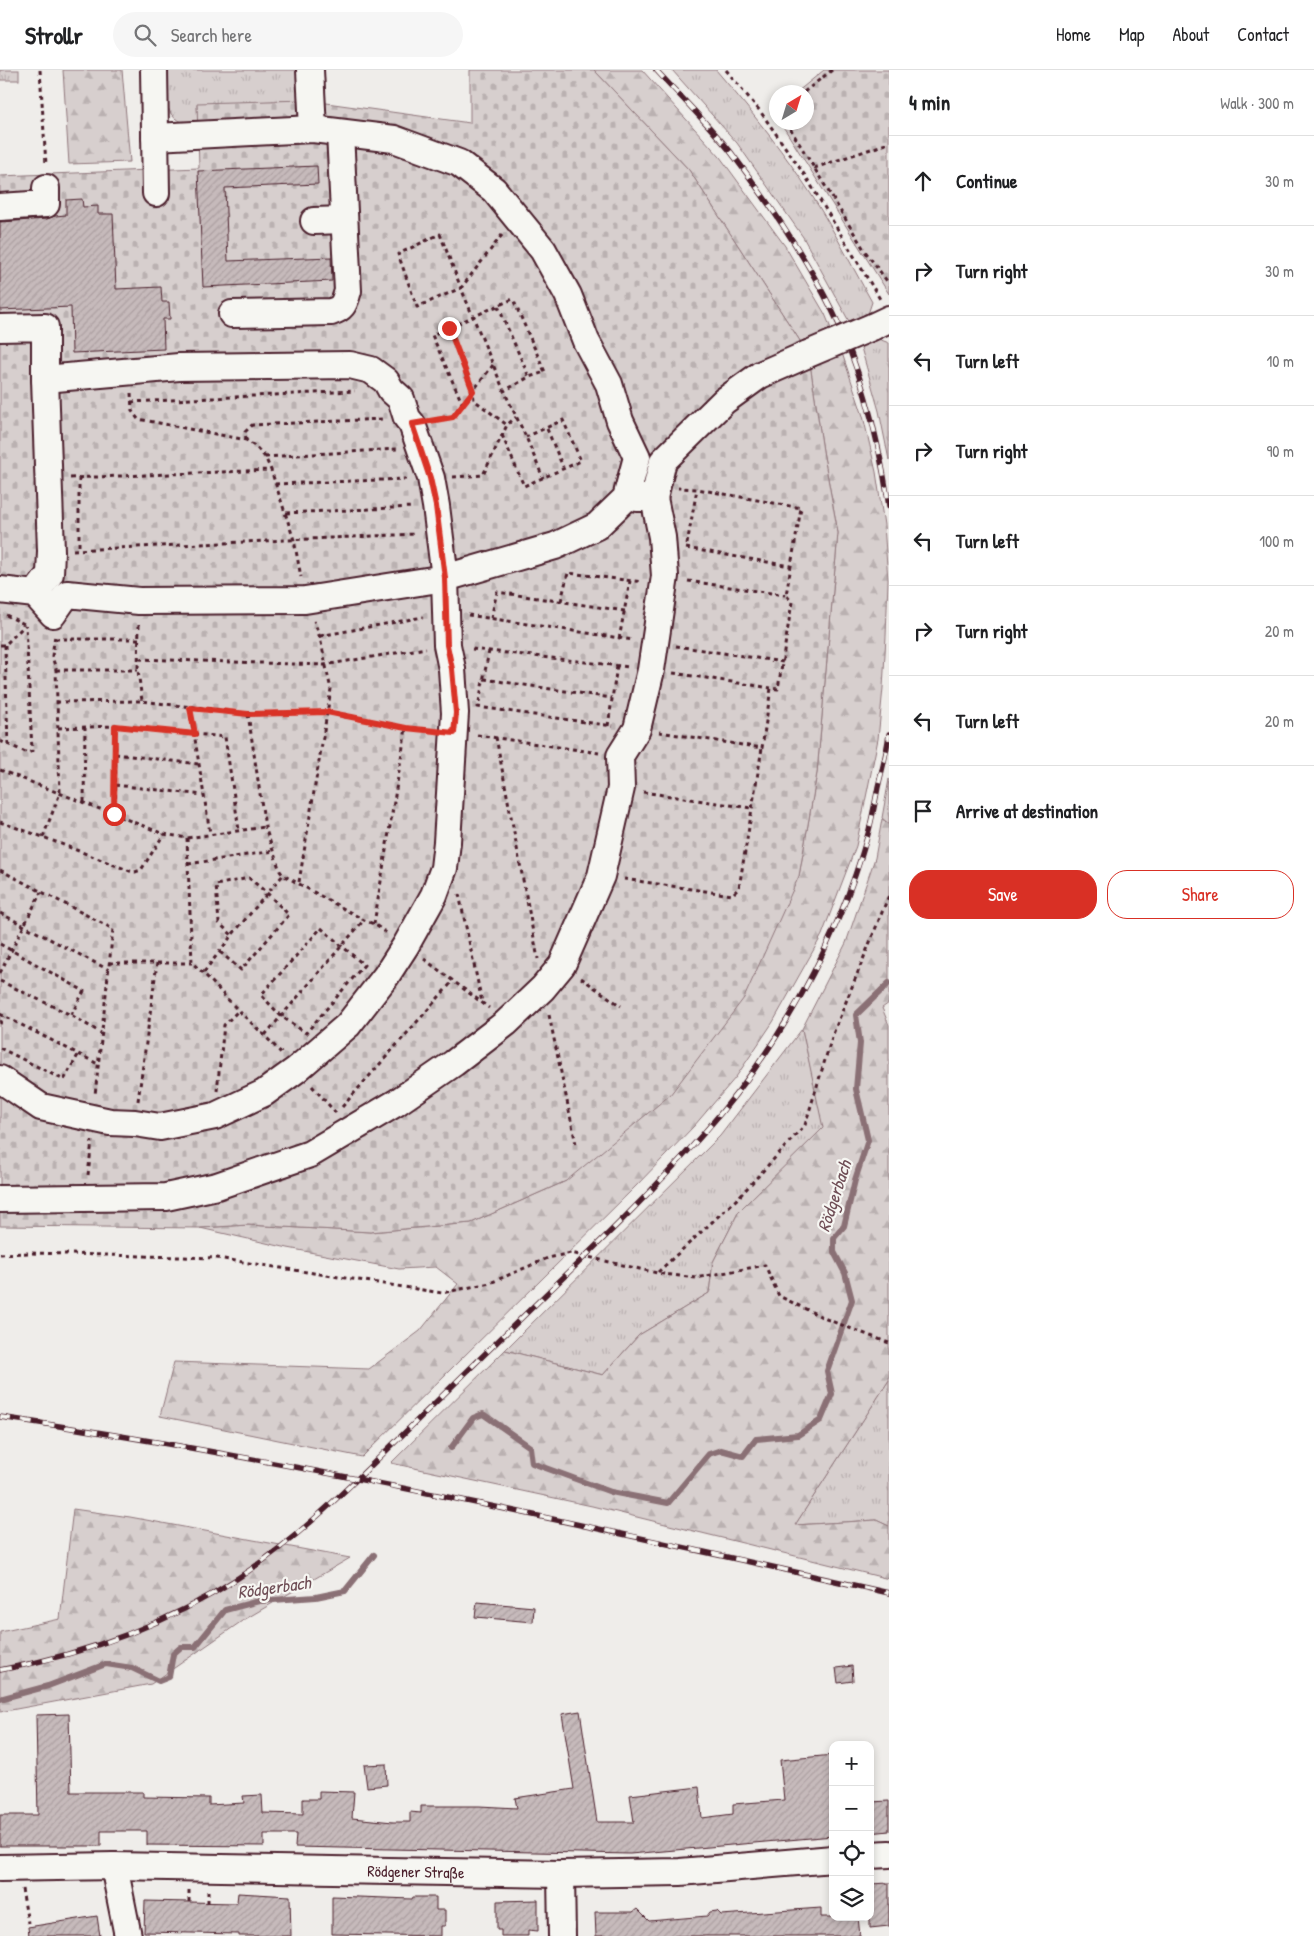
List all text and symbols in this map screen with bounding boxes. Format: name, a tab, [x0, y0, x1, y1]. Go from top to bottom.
search box	[113, 12, 463, 57]
text: Strollr	[25, 19, 83, 51]
icon: search	[131, 21, 159, 49]
text: Search here	[171, 22, 252, 48]
text: Home	[1056, 22, 1091, 47]
text: Map	[1119, 22, 1144, 47]
text: About	[1172, 22, 1209, 47]
text: Contact	[1237, 22, 1289, 47]
north arrow	[769, 85, 814, 130]
text: 4 min	[909, 88, 950, 117]
text: Walk · 300 m	[1220, 92, 1294, 114]
icon: ahead	[909, 167, 937, 195]
text: Continue	[956, 168, 1017, 194]
text: 30 m	[1265, 170, 1294, 192]
icon: right	[909, 257, 937, 285]
text: Turn right	[956, 258, 1027, 284]
text: 30 m	[1265, 260, 1294, 282]
route end	[438, 317, 461, 340]
icon: left	[909, 347, 937, 375]
text: Turn left	[956, 348, 1019, 374]
text: 10 m	[1266, 350, 1294, 372]
icon: right	[909, 437, 937, 465]
text: Turn right	[956, 438, 1027, 464]
text: 90 m	[1266, 440, 1294, 462]
icon: left	[909, 527, 937, 555]
text: Turn left	[956, 528, 1019, 554]
text: 100 m	[1259, 530, 1294, 552]
icon: right	[909, 617, 937, 645]
text: Turn right	[956, 618, 1027, 644]
text: 20 m	[1265, 620, 1294, 642]
icon: left	[909, 707, 937, 735]
text: Turn left	[956, 708, 1019, 734]
text: 20 m	[1265, 710, 1294, 732]
icon: arrive	[909, 797, 937, 825]
text: Arrive at destination	[956, 798, 1098, 824]
route start	[103, 803, 126, 826]
button: Save	[909, 870, 1097, 919]
button: Share	[1107, 870, 1294, 919]
water label: Rödgerbach	[811, 1156, 858, 1235]
water label: Rödgerbach	[236, 1569, 314, 1604]
map controls	[829, 1741, 874, 1921]
button: +	[829, 1741, 874, 1786]
button: −	[829, 1786, 874, 1831]
button: locate	[829, 1831, 874, 1876]
street label: Rödgener Straße	[367, 1860, 465, 1883]
button: layers	[829, 1876, 874, 1921]

